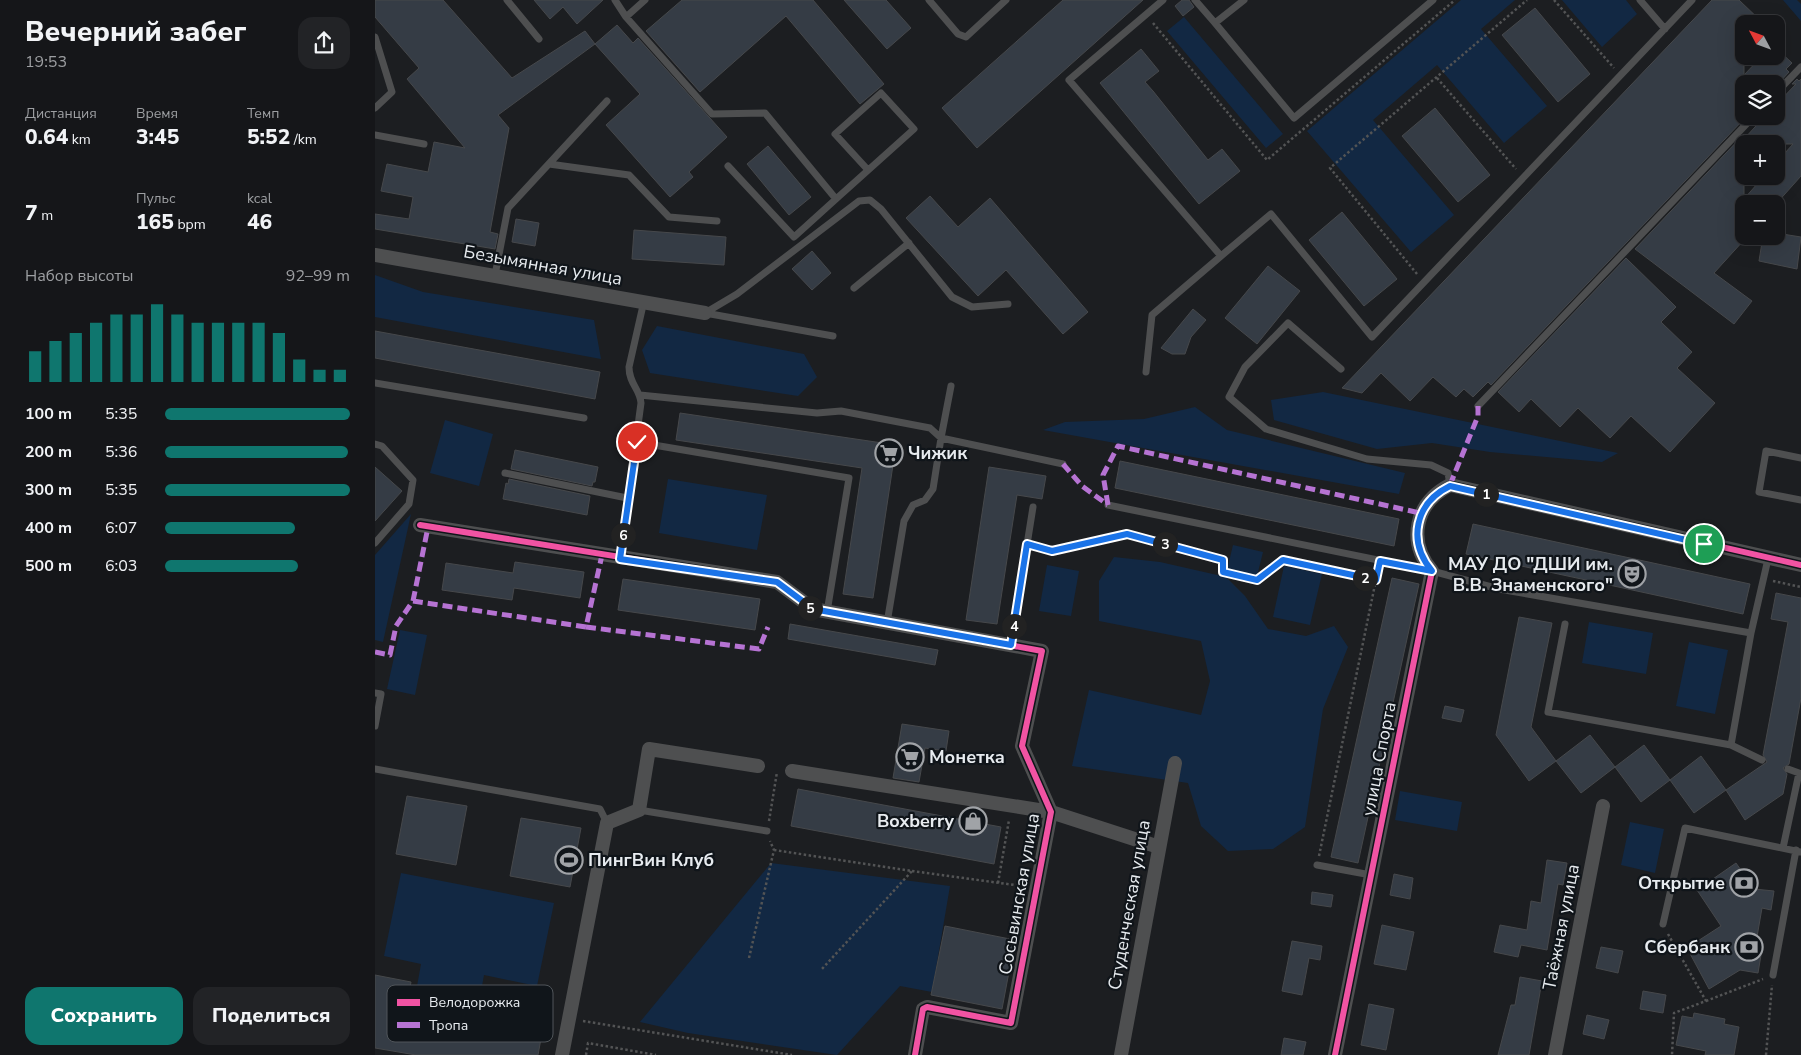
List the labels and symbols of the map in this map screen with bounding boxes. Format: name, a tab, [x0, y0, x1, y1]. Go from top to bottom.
north arrow	[1735, 15, 1785, 65]
street label: Безымянная улица	[462, 239, 624, 291]
pin	[616, 421, 658, 463]
supermarket icon: Чижик	[874, 438, 904, 468]
place label: Чижик	[908, 441, 968, 465]
pin: 1	[1473, 482, 1499, 506]
pin: 6	[611, 522, 635, 548]
pin	[1683, 523, 1725, 565]
pin: 3	[1153, 532, 1177, 556]
place label: МАУ ДО "ДШИ им. В.В. Знаменского"	[1448, 552, 1613, 597]
theatre icon: МАУ ДО "ДШИ им. В.В. Знаменского"	[1617, 559, 1647, 589]
pin: 2	[1353, 566, 1377, 590]
pin: 5	[797, 596, 823, 620]
pin: 4	[1001, 614, 1027, 638]
street label: улица Спорта	[1356, 700, 1402, 818]
supermarket icon: Монетка	[895, 742, 925, 772]
place label: Монетка	[929, 745, 1005, 769]
shop icon: Boxberry	[958, 806, 988, 836]
place label: Boxberry	[877, 809, 955, 833]
street label: Сосьвинская улица	[993, 811, 1045, 977]
street label: Студенческая улица	[1102, 818, 1156, 992]
sports icon: ПингВин Клуб	[554, 845, 584, 875]
place label: ПингВин Клуб	[588, 848, 714, 872]
street label: Таёжная улица	[1537, 862, 1585, 992]
bank icon: Открытие	[1729, 868, 1759, 898]
place label: Открытие	[1638, 871, 1725, 895]
bank icon: Сбербанк	[1734, 932, 1764, 962]
place label: Сбербанк	[1644, 935, 1731, 959]
legend	[387, 985, 553, 1042]
text: Велодорожка	[429, 993, 520, 1012]
text: Тропа	[429, 1016, 468, 1035]

